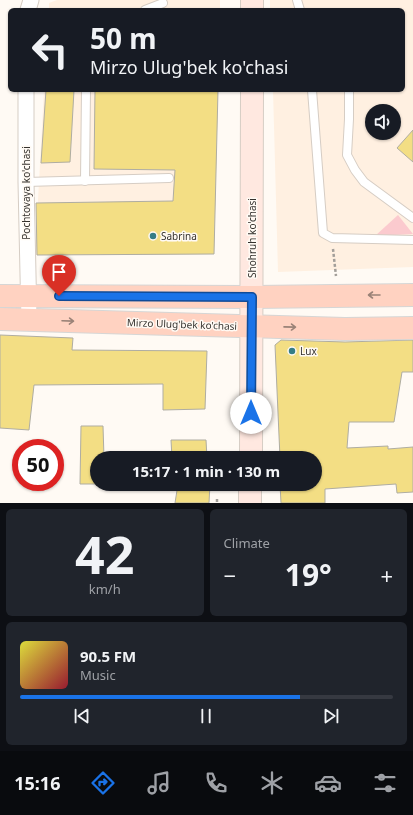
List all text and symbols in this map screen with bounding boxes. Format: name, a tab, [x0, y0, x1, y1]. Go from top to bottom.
text: 50 m	[90, 19, 157, 57]
icon: left	[24, 24, 76, 76]
text: Mirzo Ulug'bek ko'chasi	[90, 55, 288, 79]
map controls	[365, 104, 401, 140]
button: sound	[365, 104, 401, 140]
street label: Pochtovaya ko'chasi	[19, 146, 33, 240]
street label: Shohruh ko'chasi	[245, 198, 259, 278]
place label: Sabrina	[161, 229, 197, 243]
marker: Sabrina	[148, 231, 158, 241]
pin	[42, 255, 76, 296]
icon: arrive	[48, 261, 70, 283]
one-way arrow	[368, 291, 381, 299]
street label: Mirzo Ulug'bek ko'chasi	[127, 315, 237, 333]
one-way arrow	[61, 317, 74, 325]
one-way arrow	[283, 324, 296, 331]
place label: Lux	[300, 344, 317, 358]
marker: Lux	[287, 346, 297, 356]
position arrow	[230, 392, 272, 434]
speed limit sign: 50	[12, 439, 64, 491]
text: 15:17 · 1 min · 130 m	[132, 461, 280, 481]
text: 42	[75, 518, 135, 589]
text: Climate	[224, 534, 270, 552]
text: 19°	[285, 554, 332, 595]
text: −	[224, 560, 236, 590]
text: +	[380, 560, 393, 590]
text: km/h	[89, 580, 121, 598]
text: 90.5 FM	[80, 646, 136, 666]
text: Music	[80, 666, 116, 684]
icon: previous	[71, 705, 93, 727]
icon: pause	[195, 705, 217, 727]
icon: next	[320, 705, 342, 727]
icon: directions	[89, 769, 117, 797]
icon: music	[145, 769, 173, 797]
icon: phone	[202, 769, 230, 797]
icon: climate	[258, 769, 286, 797]
icon: car	[314, 769, 342, 797]
icon: filters	[371, 769, 399, 797]
text: 15:16	[14, 771, 60, 795]

